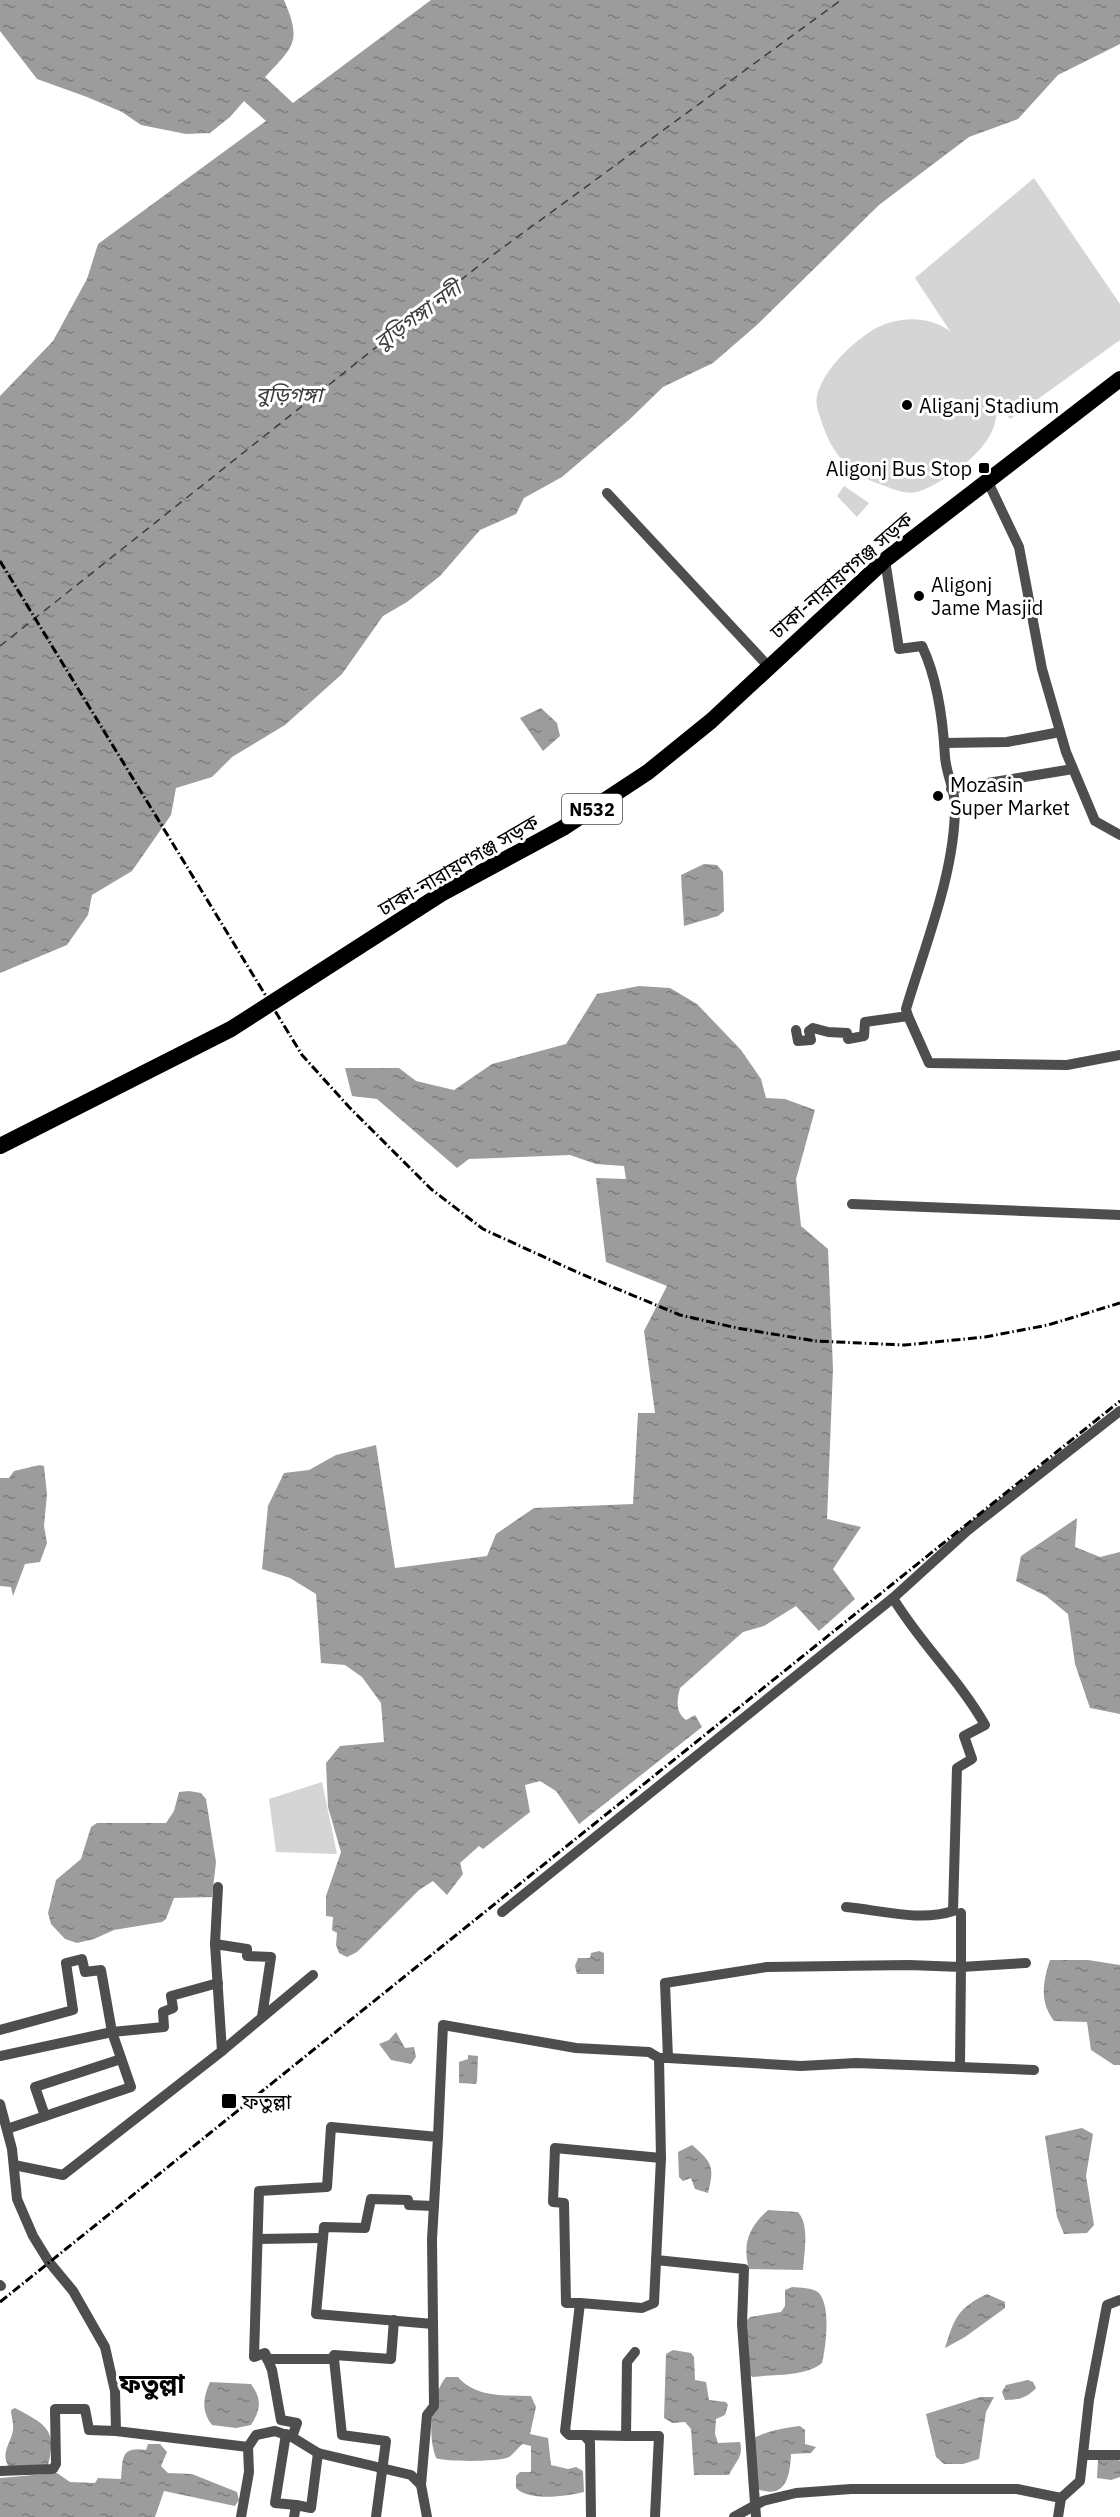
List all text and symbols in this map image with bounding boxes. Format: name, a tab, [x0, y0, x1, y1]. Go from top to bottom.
water label: বুড়িগঙ্গা নদী	[368, 271, 470, 356]
water label: বুড়িগঙ্গা	[256, 380, 327, 408]
place label: Aliganj Stadium	[919, 392, 1059, 419]
marker: Aliganj Stadium	[900, 398, 914, 412]
place label: Aligonj Bus Stop	[826, 455, 972, 482]
marker: Aligonj Bus Stop	[977, 461, 991, 475]
street label: ঢাকা-নারায়ণগঞ্জ সড়ক	[763, 505, 919, 645]
place label: Aligonj Jame Masjid	[931, 571, 1043, 621]
marker: Aligonj Jame Masjid	[912, 589, 926, 603]
place label: Mozasin Super Market	[950, 771, 1070, 821]
marker: Mozasin Super Market	[931, 789, 945, 803]
road number: N532	[562, 794, 622, 824]
street label: ঢাকা-নারায়ণগঞ্জ সড়ক	[372, 808, 544, 922]
place label: ফতুল্লা	[241, 2088, 292, 2115]
marker: ফতুল্লা	[220, 2092, 238, 2110]
district label: ফতুল্লা	[118, 2366, 185, 2401]

